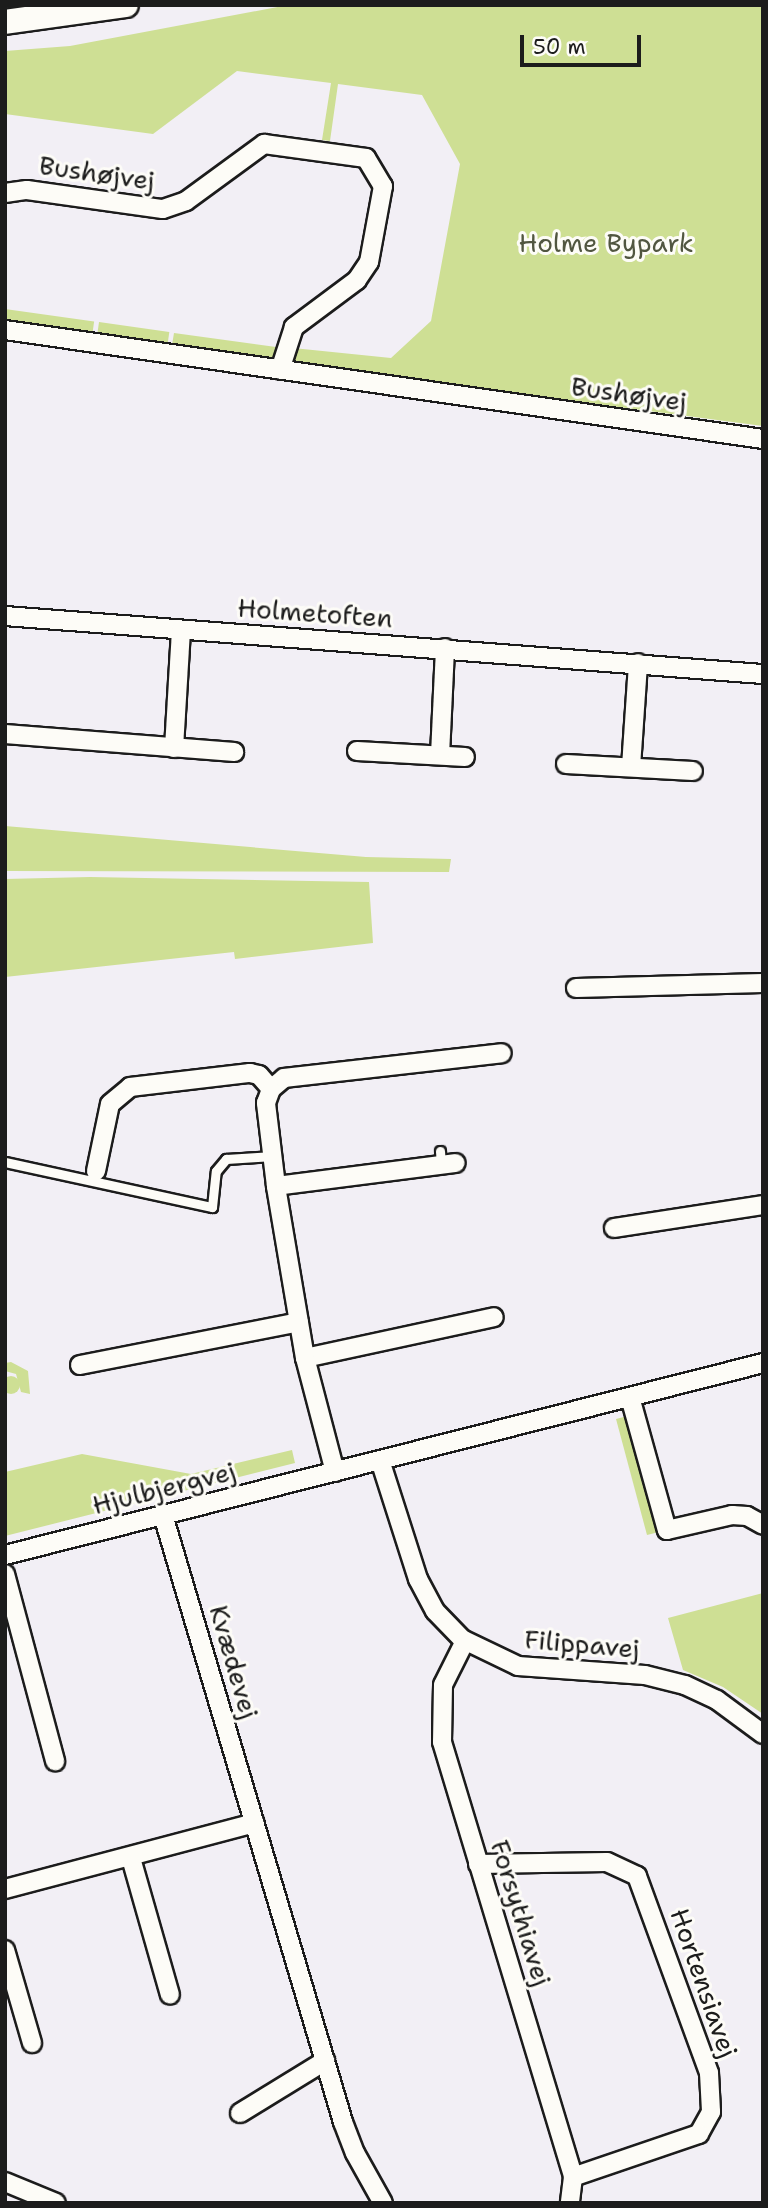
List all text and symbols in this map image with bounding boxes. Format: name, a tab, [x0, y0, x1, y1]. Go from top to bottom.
scale bar	[523, 21, 644, 65]
text: 50 m	[533, 33, 586, 61]
street label: Bushøjvej	[37, 149, 157, 197]
park label: Holme Bypark	[518, 227, 694, 259]
street label: Bushøjvej	[569, 370, 689, 418]
street label: Holmetoften	[236, 592, 394, 634]
street label: Hjulbjergvej	[89, 1455, 239, 1521]
street label: Kvædevej	[203, 1602, 265, 1722]
street label: Filippavej	[523, 1623, 641, 1665]
street label: Forsythiavej	[484, 1836, 558, 1990]
street label: Hortensiavej	[664, 1904, 744, 2062]

